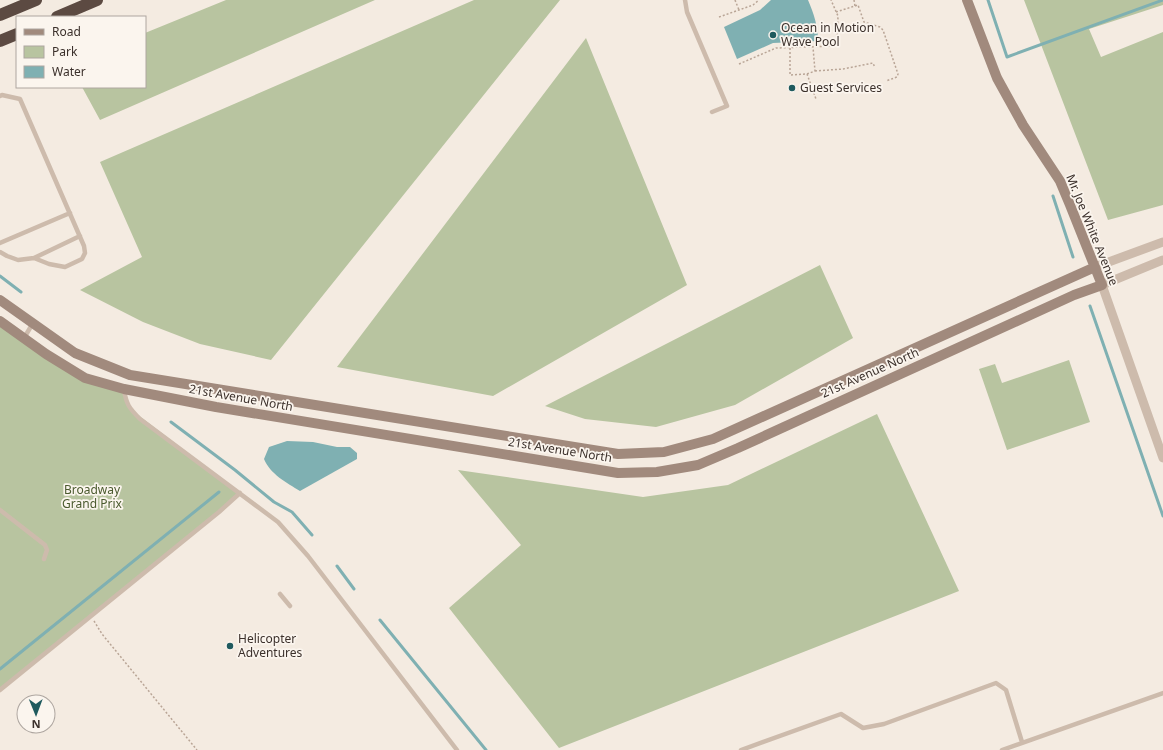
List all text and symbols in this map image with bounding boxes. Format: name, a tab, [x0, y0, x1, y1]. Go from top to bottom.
legend	[16, 16, 146, 88]
place label: Ocean in Motion Wave Pool	[781, 19, 874, 50]
text: Road	[52, 23, 81, 40]
marker: Ocean in Motion Wave Pool	[768, 30, 778, 40]
text: Park	[52, 43, 78, 60]
text: Water	[52, 63, 86, 80]
place label: Guest Services	[800, 79, 882, 96]
marker: Guest Services	[787, 83, 797, 93]
street label: Mr. Joe White Avenue	[1062, 172, 1123, 288]
street label: 21st Avenue North	[818, 343, 921, 402]
street label: 21st Avenue North	[188, 380, 294, 415]
street label: 21st Avenue North	[507, 433, 613, 466]
park label: Broadway Grand Prix	[62, 481, 123, 512]
place label: Helicopter Adventures	[238, 630, 303, 661]
marker: Helicopter Adventures	[225, 641, 235, 651]
north arrow	[16, 694, 56, 734]
text: N	[32, 717, 41, 732]

